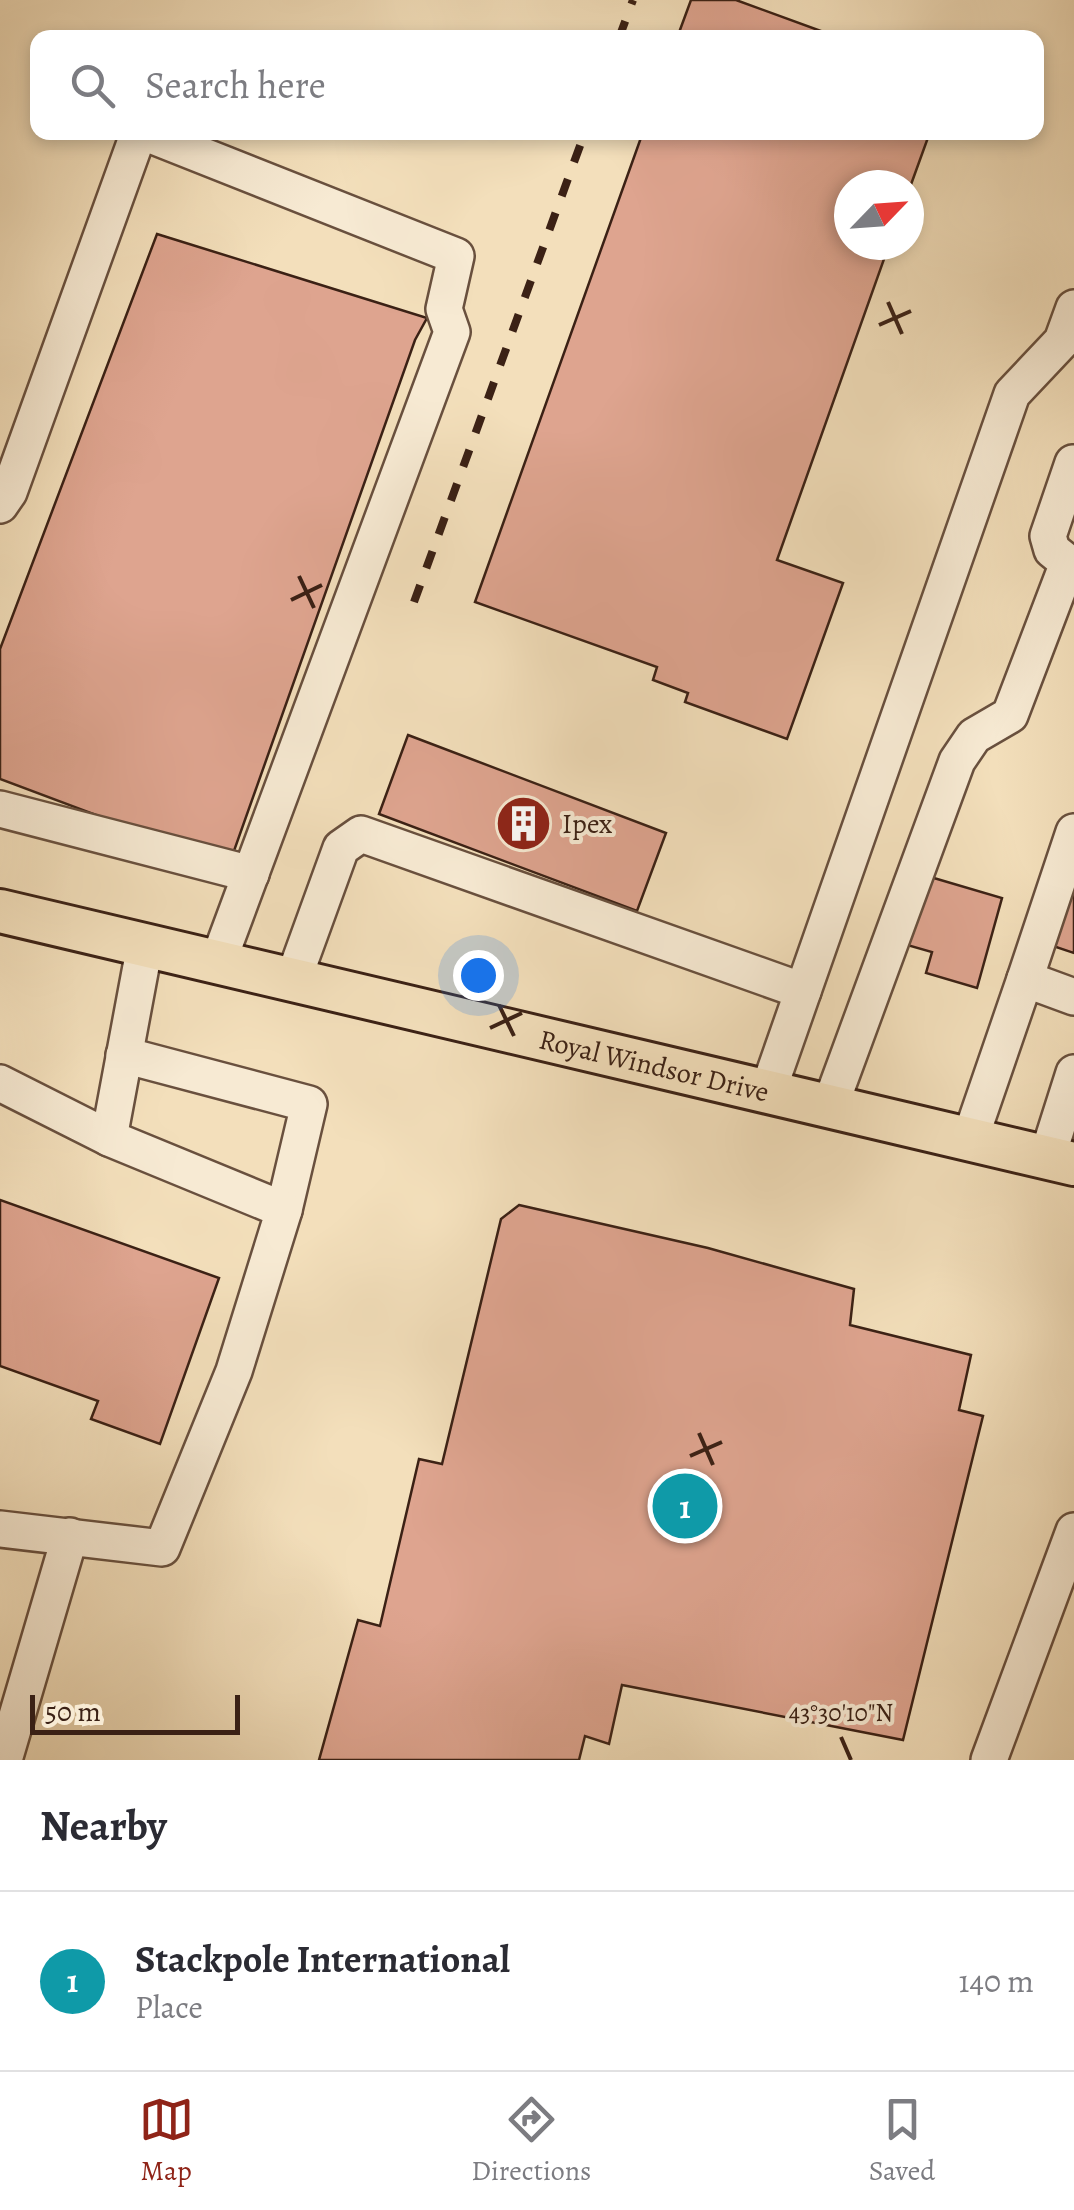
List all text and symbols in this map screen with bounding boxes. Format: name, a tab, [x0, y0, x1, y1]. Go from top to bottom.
search box	[30, 30, 1044, 140]
icon: search	[65, 58, 120, 113]
text: Search here	[145, 59, 326, 111]
north arrow	[834, 170, 924, 260]
building icon: Ipex	[493, 793, 553, 853]
place label: Ipex	[562, 805, 613, 843]
your location	[453, 950, 504, 1001]
street label: Royal Windsor Drive	[535, 1021, 773, 1111]
pin: 1	[652, 1468, 718, 1544]
scale bar	[30, 1690, 240, 1734]
text: 50 m	[45, 1693, 101, 1731]
text: 43°30'10"N	[789, 1696, 893, 1730]
text: Nearby	[40, 1797, 167, 1854]
text: Stackpole International	[135, 1933, 510, 1985]
text: 1	[67, 1959, 78, 2003]
text: 140 m	[959, 1959, 1034, 2003]
text: Place	[135, 1985, 203, 2029]
tab: Map	[139, 2092, 194, 2190]
tab: Directions	[471, 2092, 591, 2190]
tab: Saved	[869, 2092, 935, 2190]

